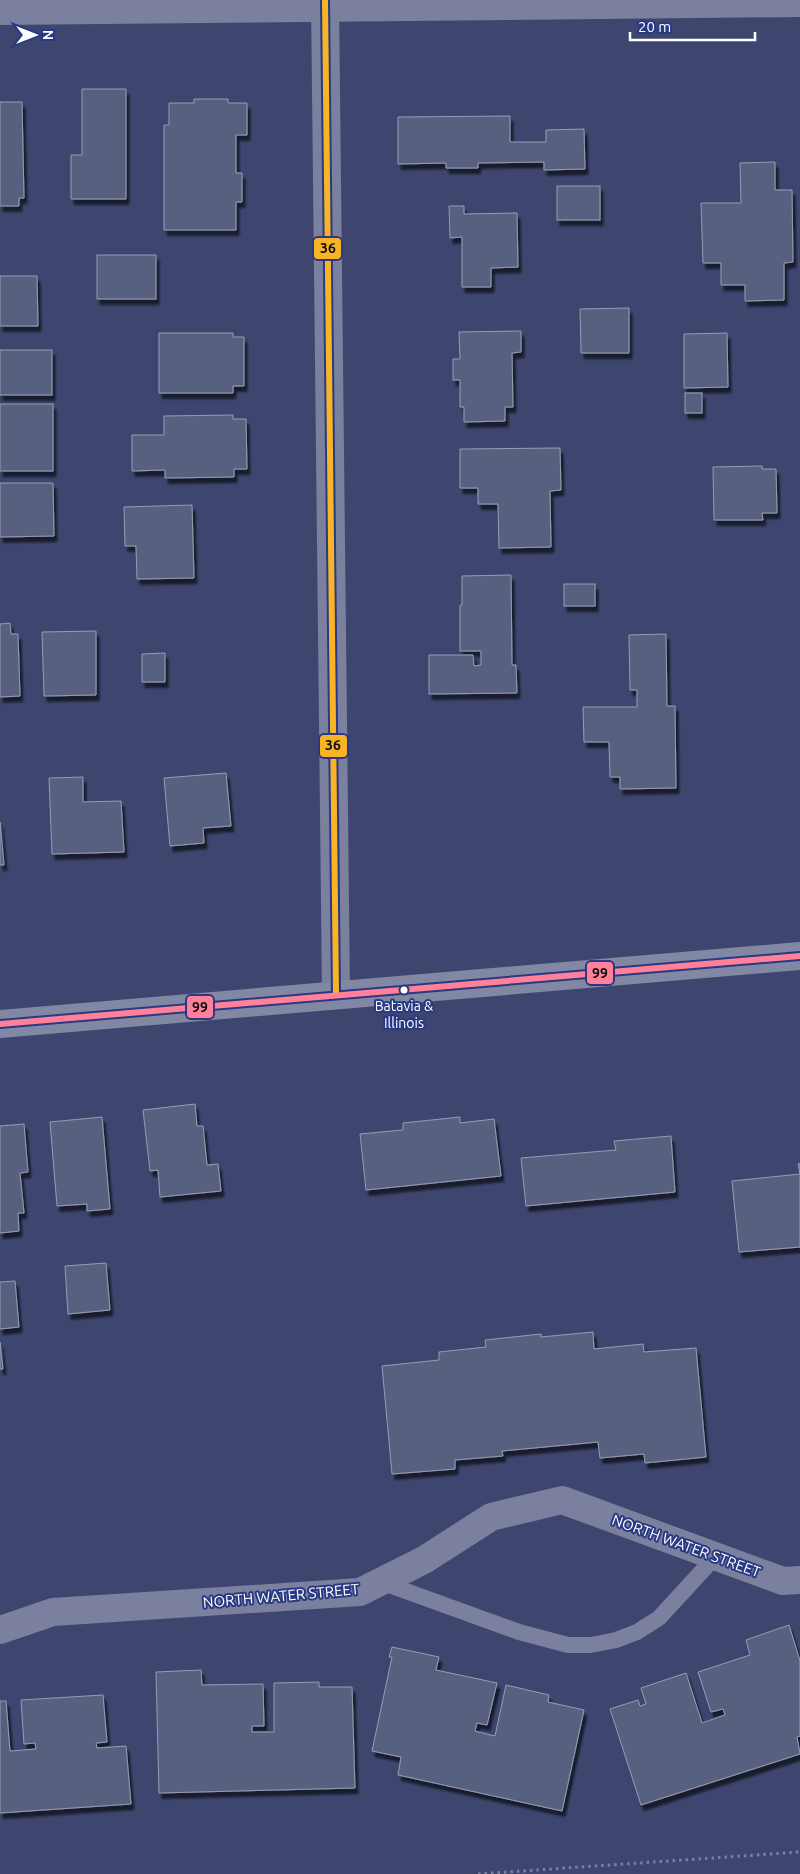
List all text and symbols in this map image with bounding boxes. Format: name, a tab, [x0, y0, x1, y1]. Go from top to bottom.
north arrow	[10, 10, 60, 60]
scale bar	[630, 10, 755, 42]
text: 20 m	[638, 18, 671, 35]
text: N	[40, 30, 56, 40]
line badge: 36	[313, 237, 342, 260]
text: 36	[320, 240, 336, 256]
line badge: 36	[319, 734, 348, 758]
text: 36	[325, 737, 341, 753]
line badge: 99	[586, 961, 614, 985]
text: 99	[592, 965, 608, 981]
marker: Batavia & Illinois	[399, 985, 409, 995]
line badge: 99	[186, 995, 214, 1019]
place label: Batavia & Illinois	[375, 998, 434, 1031]
text: 99	[192, 999, 208, 1015]
street label: NORTH WATER STREET	[610, 1511, 763, 1581]
street label: NORTH WATER STREET	[202, 1580, 360, 1611]

